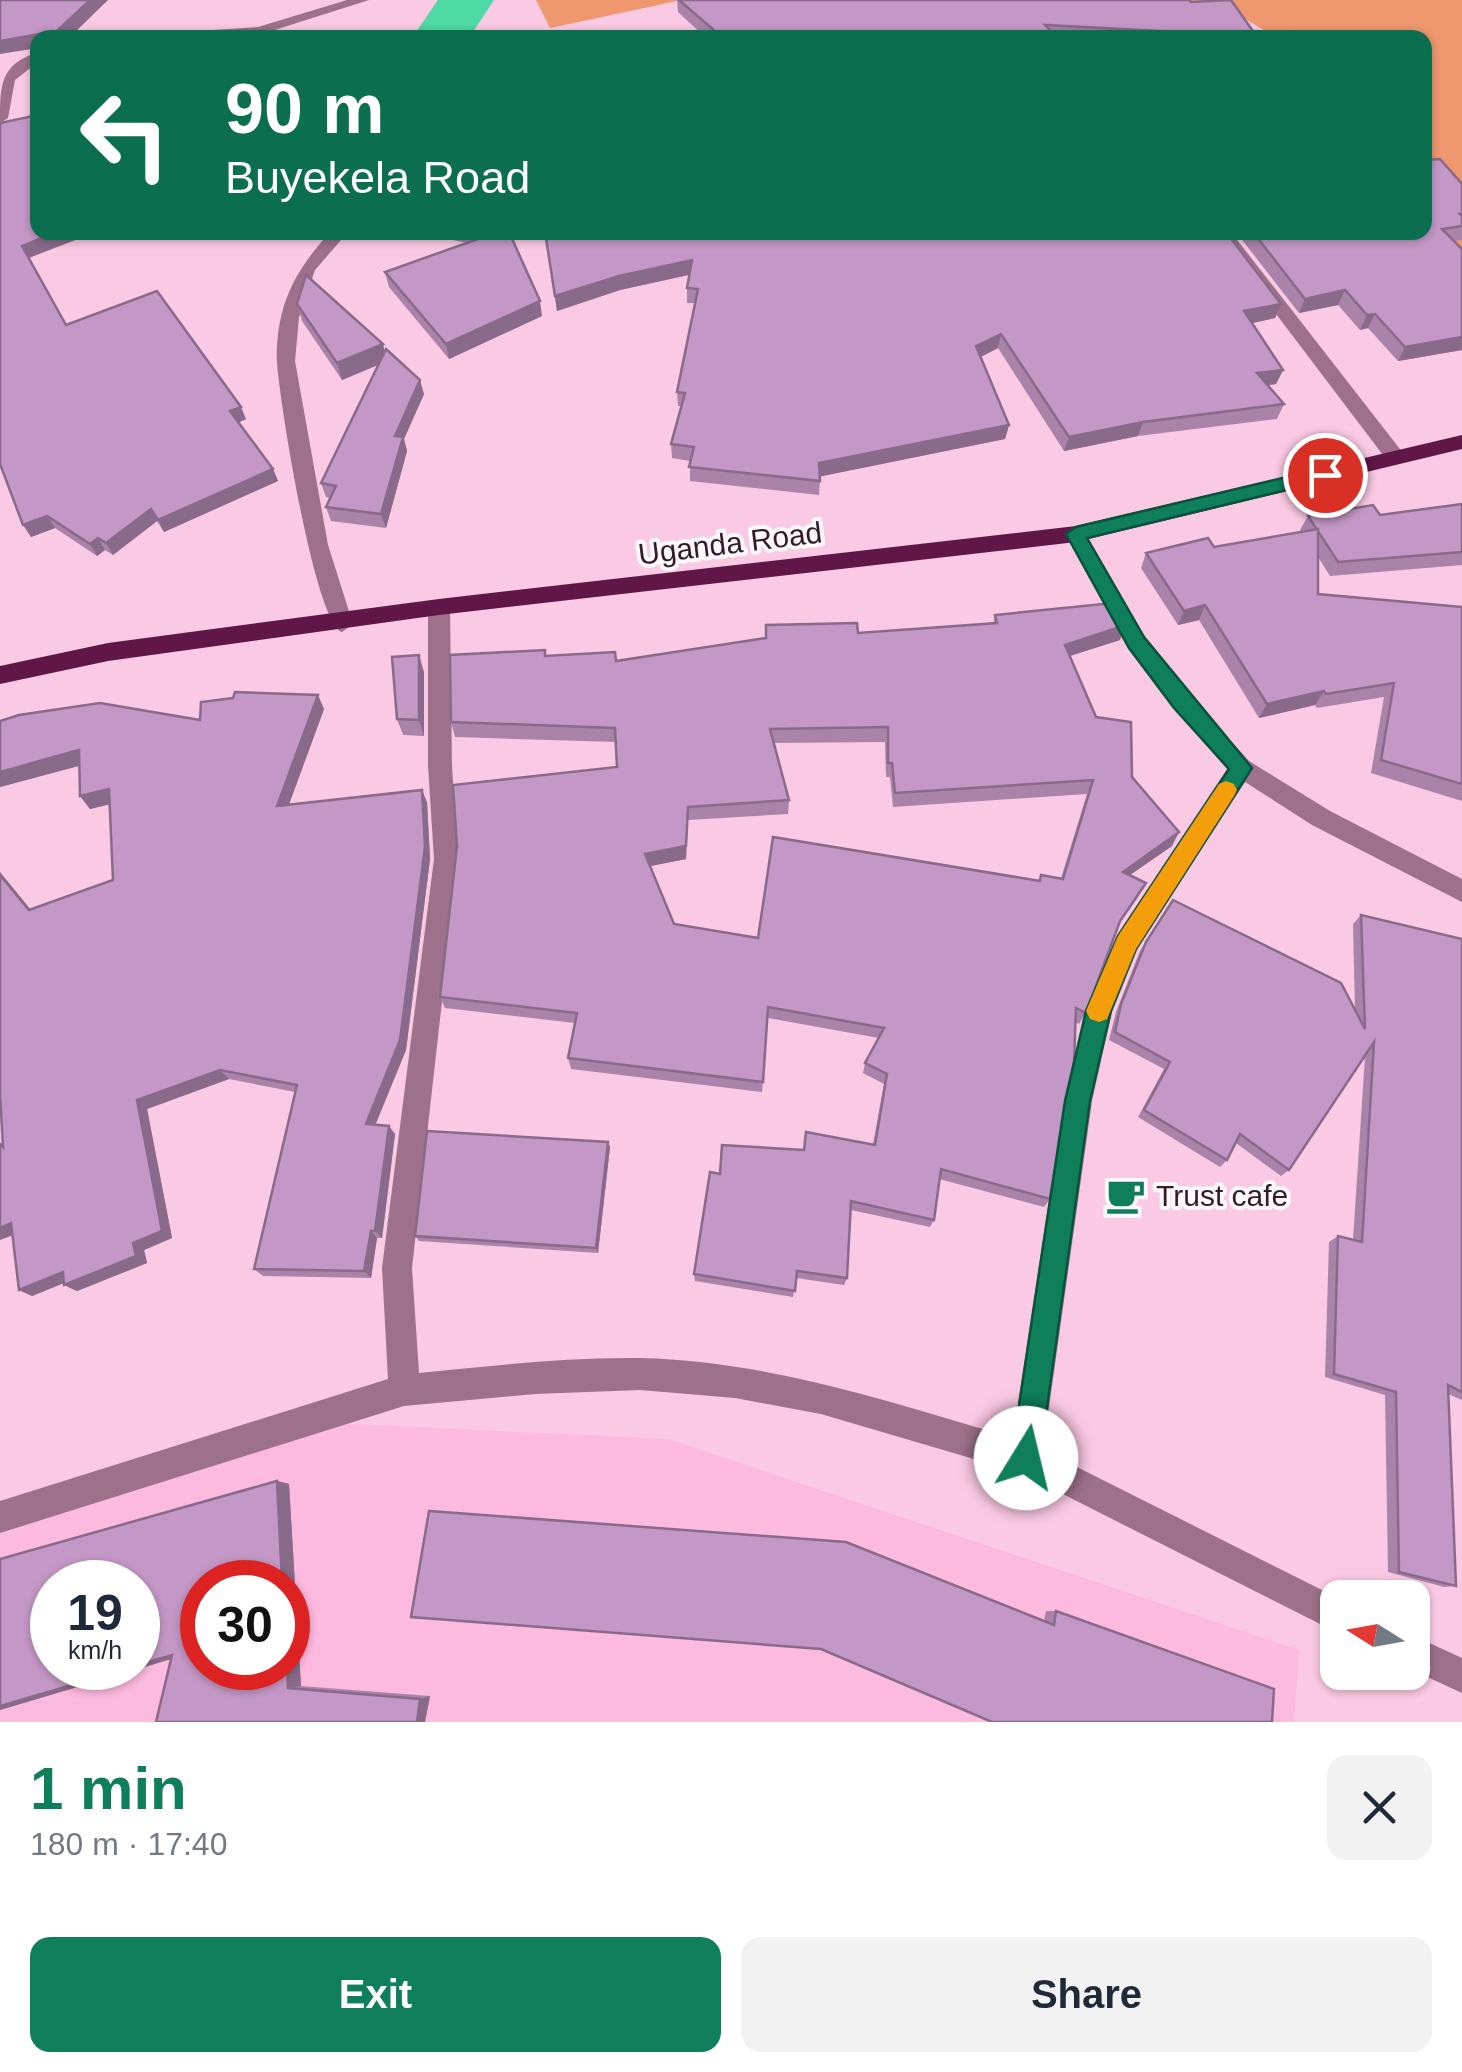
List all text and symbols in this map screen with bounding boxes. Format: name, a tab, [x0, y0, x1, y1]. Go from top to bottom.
icon: left	[60, 70, 190, 200]
text: 90 m	[225, 70, 385, 148]
text: Buyekela Road	[225, 152, 530, 203]
pin	[1283, 433, 1368, 518]
icon: arrive	[1298, 448, 1353, 503]
street label: Uganda Road	[636, 515, 824, 571]
cafe icon: Trust cafe	[1105, 1174, 1147, 1216]
place label: Trust cafe	[1156, 1179, 1288, 1212]
position arrow	[974, 1406, 1078, 1510]
speed limit sign: 30	[180, 1560, 310, 1690]
north arrow	[1320, 1580, 1430, 1690]
map controls	[1320, 1580, 1430, 1690]
text: 19	[67, 1585, 123, 1641]
text: km/h	[68, 1636, 122, 1664]
text: 1 min	[30, 1755, 187, 1822]
button: close	[1327, 1755, 1432, 1860]
text: 180 m · 17:40	[30, 1826, 227, 1862]
button: Exit	[30, 1937, 721, 2052]
button: Share	[741, 1937, 1432, 2052]

